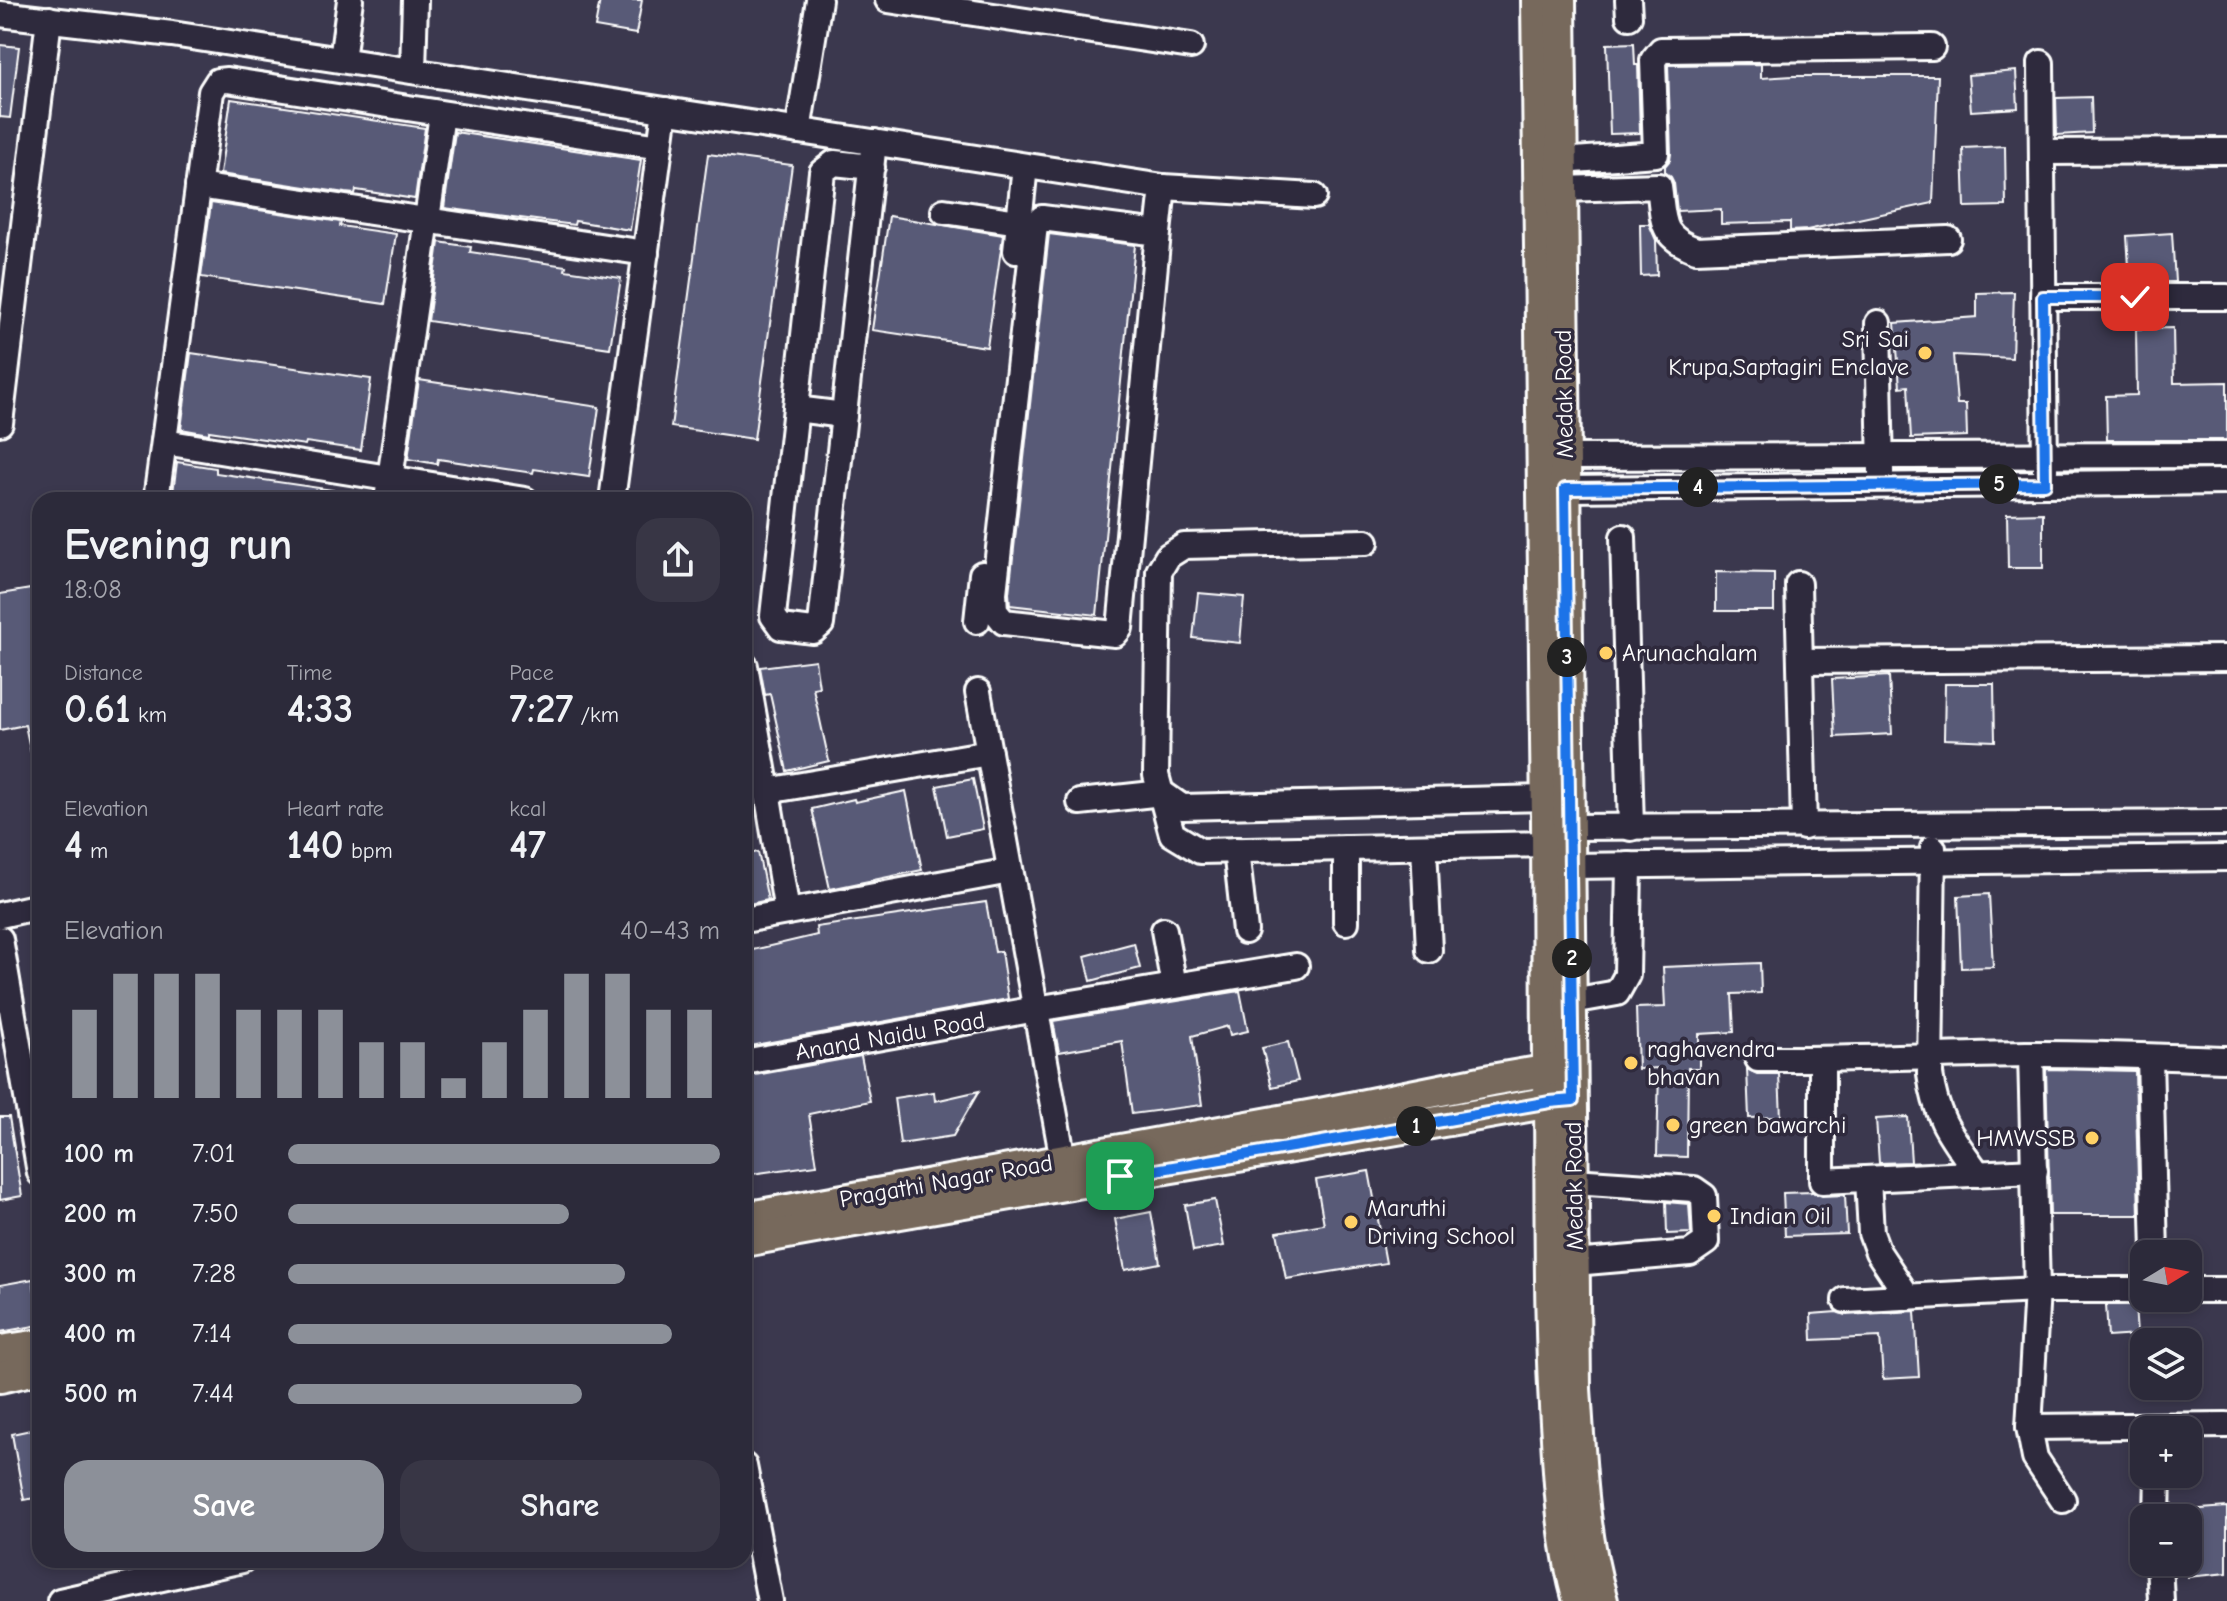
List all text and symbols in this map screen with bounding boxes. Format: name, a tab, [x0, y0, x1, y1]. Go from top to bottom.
pin	[2101, 263, 2169, 331]
icon: check	[2113, 275, 2157, 319]
place label: Sri Sai Krupa,Saptagiri Enclave	[1668, 325, 1909, 381]
street label: Medak Road	[1549, 329, 1579, 459]
marker: Sri Sai Krupa,Saptagiri Enclave	[1916, 344, 1934, 362]
pin: 5	[1979, 464, 2019, 504]
pin: 4	[1678, 467, 1718, 507]
text: 5	[1993, 471, 2005, 497]
text: 4	[1693, 474, 1703, 500]
button: share	[636, 518, 720, 602]
text: Evening run	[64, 519, 292, 570]
text: 18:08	[64, 575, 122, 605]
pin: 3	[1547, 637, 1587, 677]
place label: Arunachalam	[1622, 639, 1758, 667]
text: 3	[1562, 644, 1572, 670]
marker: Arunachalam	[1597, 644, 1615, 662]
text: Distance	[64, 660, 143, 686]
text: Time	[287, 660, 332, 686]
text: Pace	[509, 660, 554, 686]
text: 0.61	[64, 686, 131, 732]
text: 4:33	[287, 686, 353, 732]
text: 7:27	[509, 686, 573, 732]
text: km	[131, 702, 167, 728]
text: /km	[573, 702, 619, 728]
text: Elevation	[64, 796, 148, 822]
text: Heart rate	[287, 796, 384, 822]
text: kcal	[509, 796, 546, 822]
text: 4	[64, 822, 83, 868]
text: 140	[287, 822, 344, 868]
text: 47	[509, 822, 546, 868]
text: m	[83, 838, 108, 864]
text: bpm	[344, 838, 393, 864]
text: Elevation	[64, 916, 164, 946]
text: 40–43 m	[620, 916, 720, 946]
pin: 2	[1552, 938, 1592, 978]
text: 2	[1567, 945, 1577, 971]
street label: Anand Naidu Road	[793, 1006, 987, 1066]
place label: raghavendra bhavan	[1647, 1035, 1775, 1091]
marker: raghavendra bhavan	[1622, 1054, 1640, 1072]
pin: 1	[1396, 1106, 1436, 1146]
place label: green bawarchi	[1689, 1111, 1846, 1139]
text: 1	[1412, 1113, 1420, 1139]
marker: green bawarchi	[1664, 1116, 1682, 1134]
street label: Medak Road	[1559, 1121, 1589, 1251]
place label: HMWSSB	[1976, 1124, 2076, 1152]
marker: HMWSSB	[2083, 1129, 2101, 1147]
text: 100 m	[64, 1139, 134, 1169]
text: 7:01	[192, 1139, 235, 1169]
pin	[1086, 1142, 1154, 1210]
street label: Pragathi Nagar Road	[837, 1148, 1055, 1214]
icon: arrive	[1098, 1154, 1142, 1198]
place label: Maruthi Driving School	[1367, 1194, 1515, 1250]
text: 200 m	[64, 1199, 137, 1229]
text: 7:50	[192, 1199, 239, 1229]
place label: Indian Oil	[1730, 1202, 1831, 1230]
marker: Indian Oil	[1705, 1207, 1723, 1225]
marker: Maruthi Driving School	[1342, 1213, 1360, 1231]
north arrow	[2130, 1240, 2202, 1312]
map controls	[2130, 1240, 2202, 1576]
text: 300 m	[64, 1259, 137, 1289]
text: 7:28	[192, 1259, 236, 1289]
text: 400 m	[64, 1319, 136, 1349]
text: 7:14	[192, 1319, 232, 1349]
button: layers	[2130, 1328, 2202, 1400]
text: 500 m	[64, 1379, 138, 1409]
text: 7:44	[192, 1379, 234, 1409]
button: +	[2130, 1416, 2202, 1488]
button: Save	[64, 1460, 384, 1552]
button: Share	[400, 1460, 720, 1552]
button: −	[2130, 1504, 2202, 1576]

